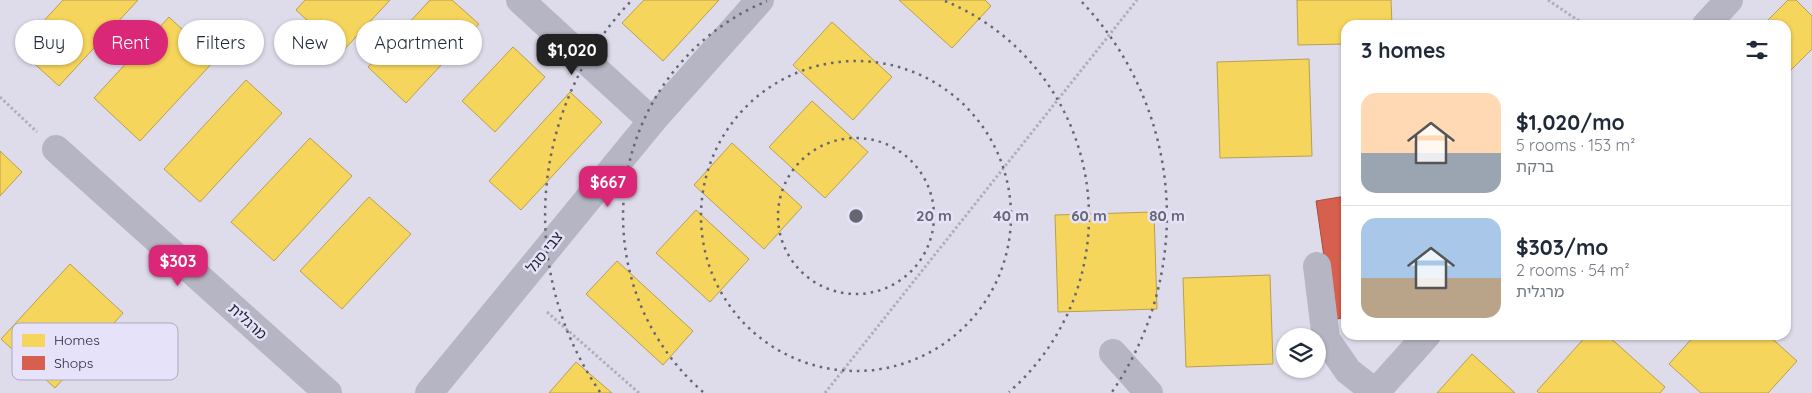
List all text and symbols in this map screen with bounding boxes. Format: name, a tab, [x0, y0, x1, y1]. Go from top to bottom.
chip: Buy	[15, 20, 83, 65]
chip: Rent	[93, 20, 168, 65]
chip: Filters	[178, 20, 264, 65]
chip: New	[274, 20, 346, 65]
chip: Apartment	[356, 20, 482, 65]
pin: $1,020	[531, 34, 613, 76]
icon: filters	[1743, 36, 1771, 64]
text: 3 homes	[1361, 37, 1445, 63]
text: $1,020	[548, 40, 596, 60]
text: $1,020/mo	[1516, 109, 1625, 135]
icon: home	[1401, 113, 1461, 173]
text: 5 rooms · 153 m²	[1516, 135, 1635, 155]
text: ברקת	[1516, 156, 1554, 176]
pin: $667	[578, 166, 638, 208]
text: $667	[590, 172, 626, 192]
text: 20 m	[916, 206, 952, 225]
text: 40 m	[993, 206, 1029, 225]
text: 60 m	[1071, 206, 1107, 225]
text: 80 m	[1149, 206, 1185, 225]
centre of rings	[847, 207, 865, 225]
street label: צבי סגל	[522, 227, 566, 277]
text: $303/mo	[1516, 234, 1608, 260]
icon: home	[1401, 238, 1461, 298]
pin: $303	[148, 244, 208, 287]
text: $303	[160, 251, 196, 271]
text: 2 rooms · 54 m²	[1516, 260, 1630, 280]
text: מרגלית	[1516, 281, 1564, 301]
street label: מרגלית	[225, 299, 271, 343]
legend	[12, 323, 178, 380]
map controls	[1276, 328, 1326, 378]
button: layers	[1276, 328, 1326, 378]
text: Homes	[54, 331, 100, 349]
text: Shops	[54, 354, 93, 372]

